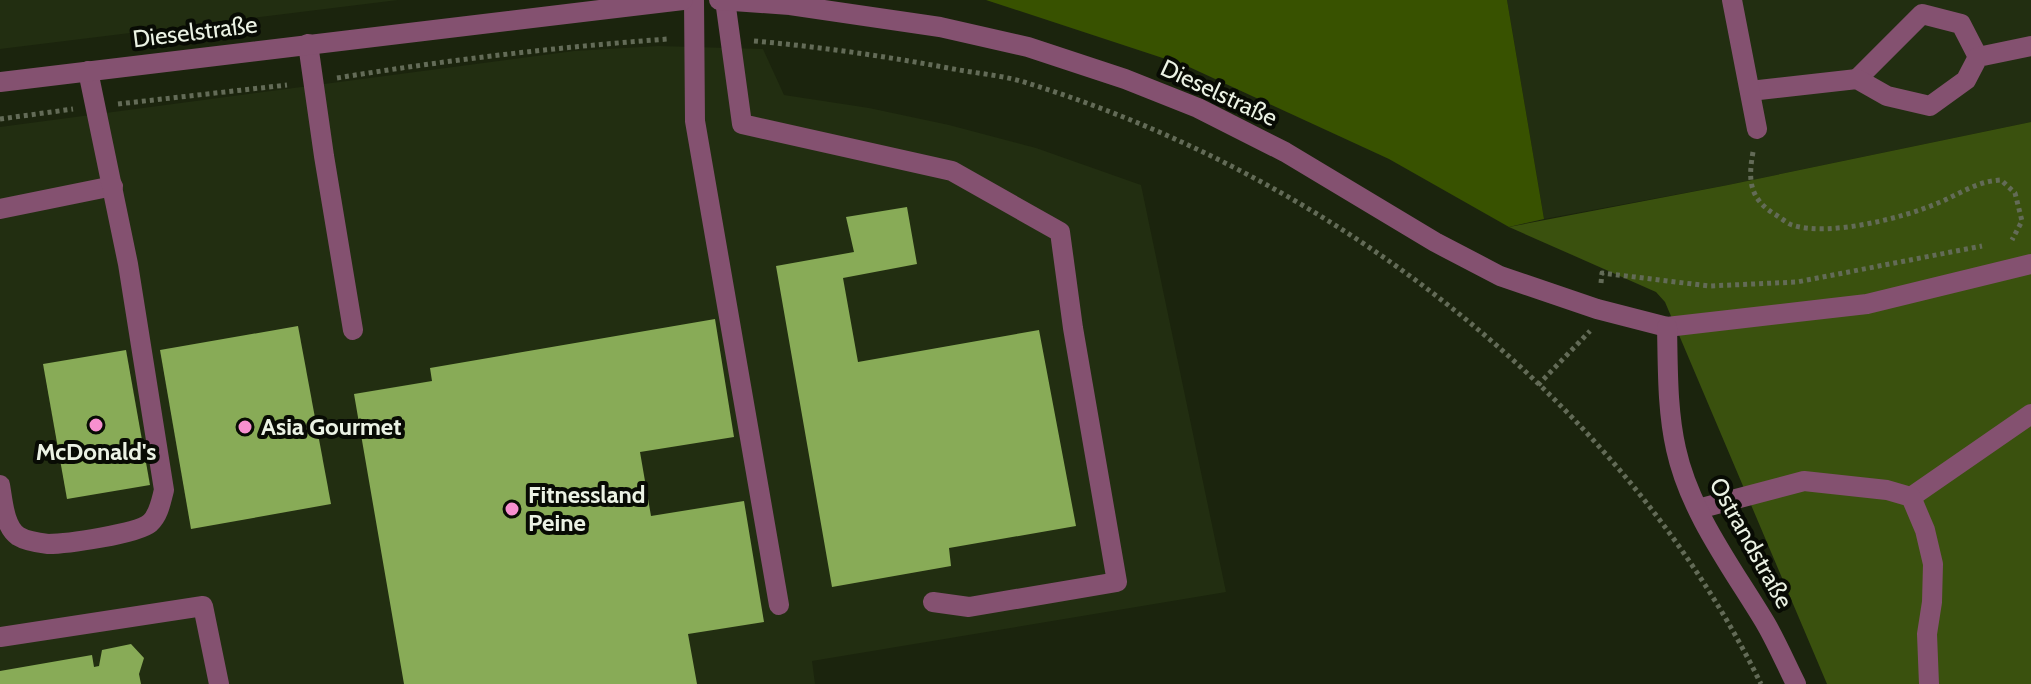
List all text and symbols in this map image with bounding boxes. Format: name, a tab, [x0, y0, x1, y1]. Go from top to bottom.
street label: Dieselstraße	[131, 9, 259, 54]
street label: Dieselstraße	[1156, 53, 1282, 132]
place label: Asia Gourmet	[261, 412, 401, 441]
marker: McDonald's	[87, 416, 105, 434]
marker: Asia Gourmet	[236, 418, 254, 436]
place label: McDonald's	[36, 437, 156, 466]
street label: Ostrandstraße	[1704, 472, 1799, 613]
place label: Fitnessland Peine	[528, 480, 646, 537]
marker: Fitnessland Peine	[503, 500, 521, 518]

